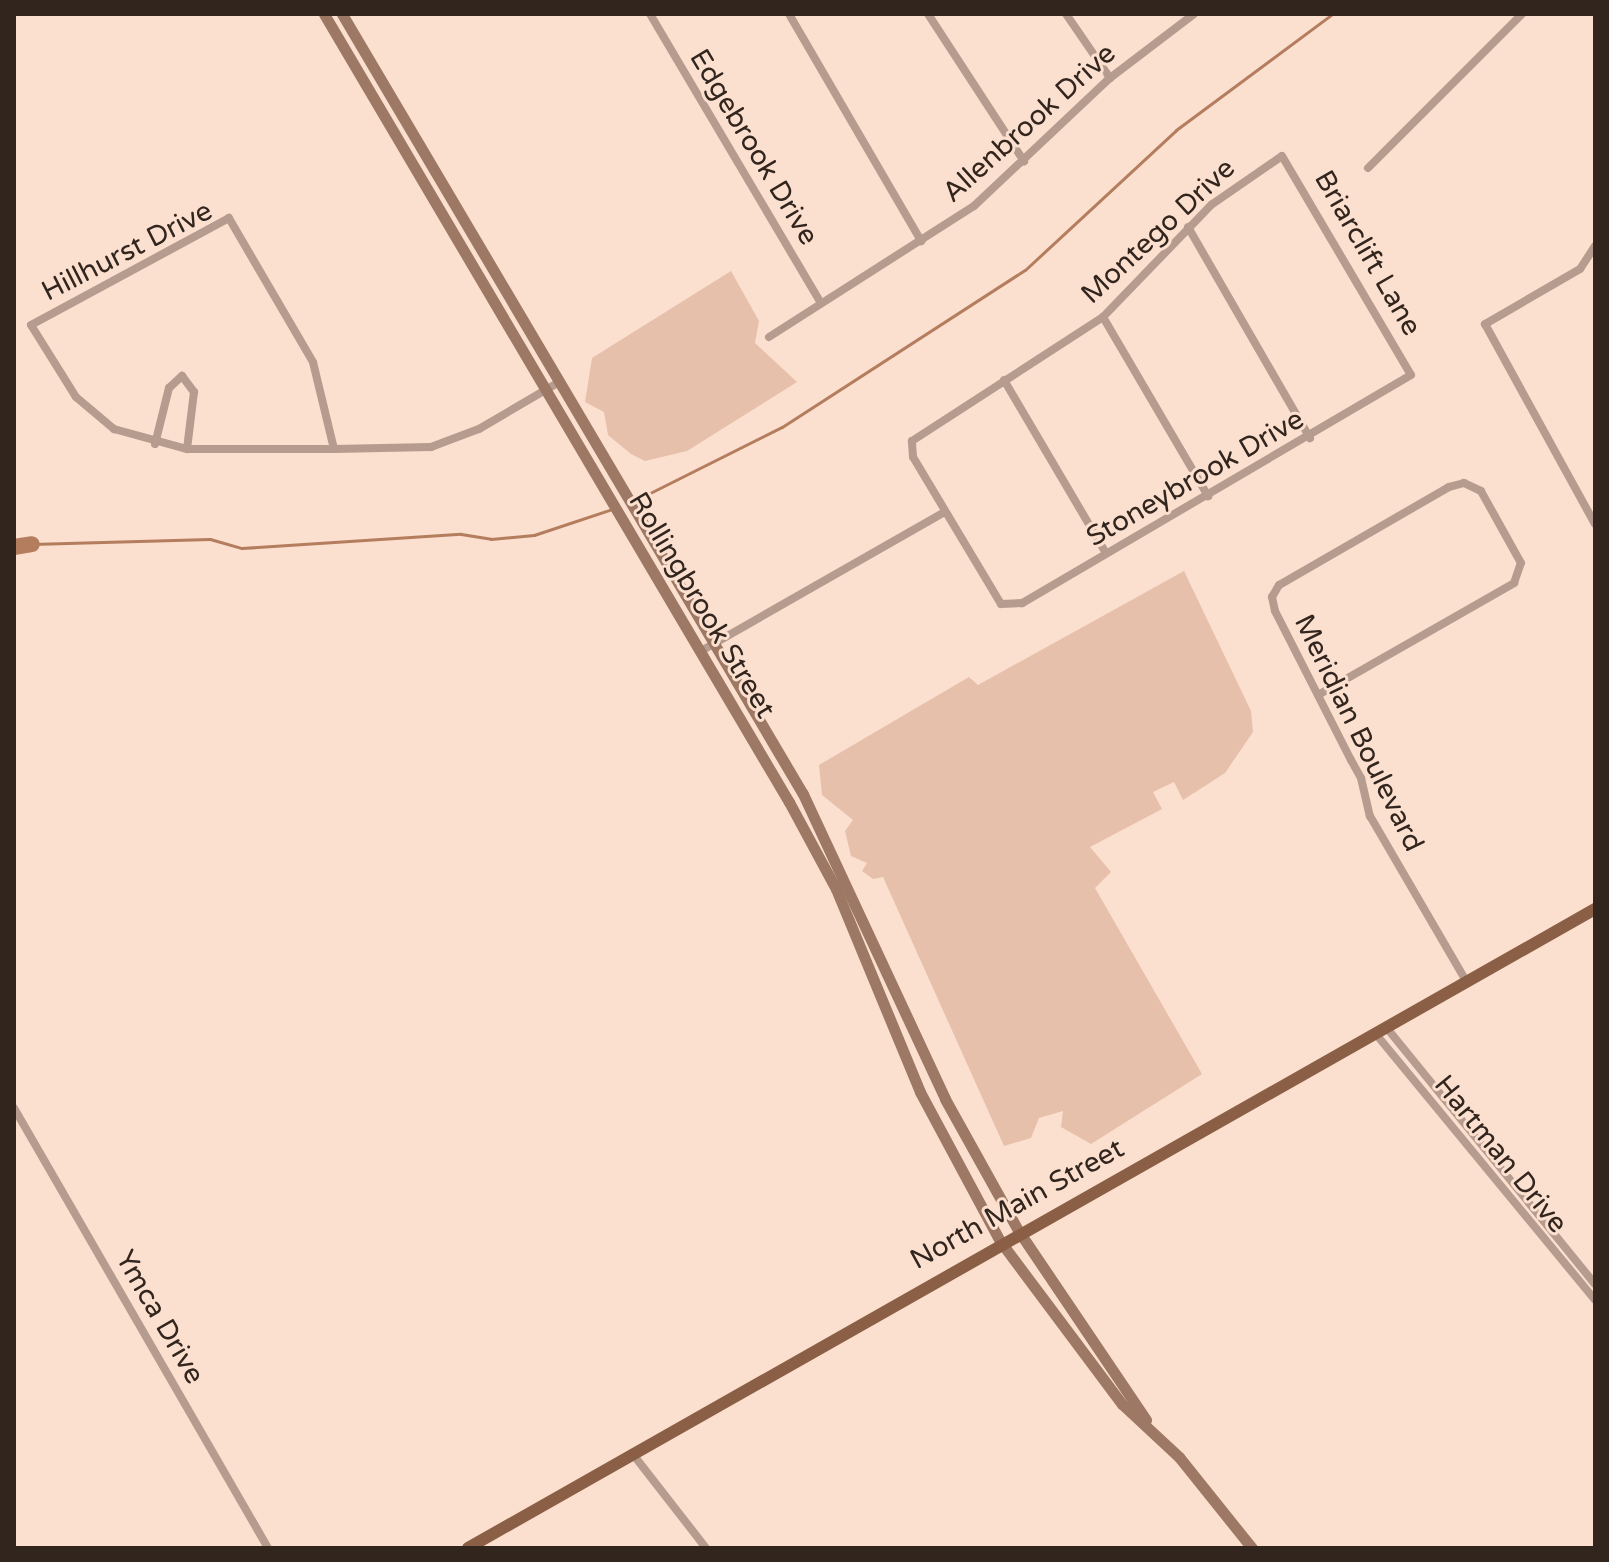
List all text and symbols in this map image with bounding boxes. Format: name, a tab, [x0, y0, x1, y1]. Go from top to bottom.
street label: Allenbrook Drive	[936, 37, 1122, 209]
street label: Edgebrook Drive	[682, 43, 826, 251]
street label: Montego Drive	[1074, 151, 1242, 311]
street label: Briarclift Lane	[1307, 165, 1429, 341]
street label: Hillhurst Drive	[36, 194, 218, 308]
street label: Stoneybrook Drive	[1080, 402, 1310, 554]
street label: Rollingbrook Street	[621, 486, 783, 724]
street label: Meridian Boulevard	[1287, 609, 1431, 857]
street label: Hartman Drive	[1427, 1068, 1575, 1240]
street label: North Main Street	[904, 1131, 1130, 1277]
street label: Ymca Drive	[108, 1244, 212, 1390]

